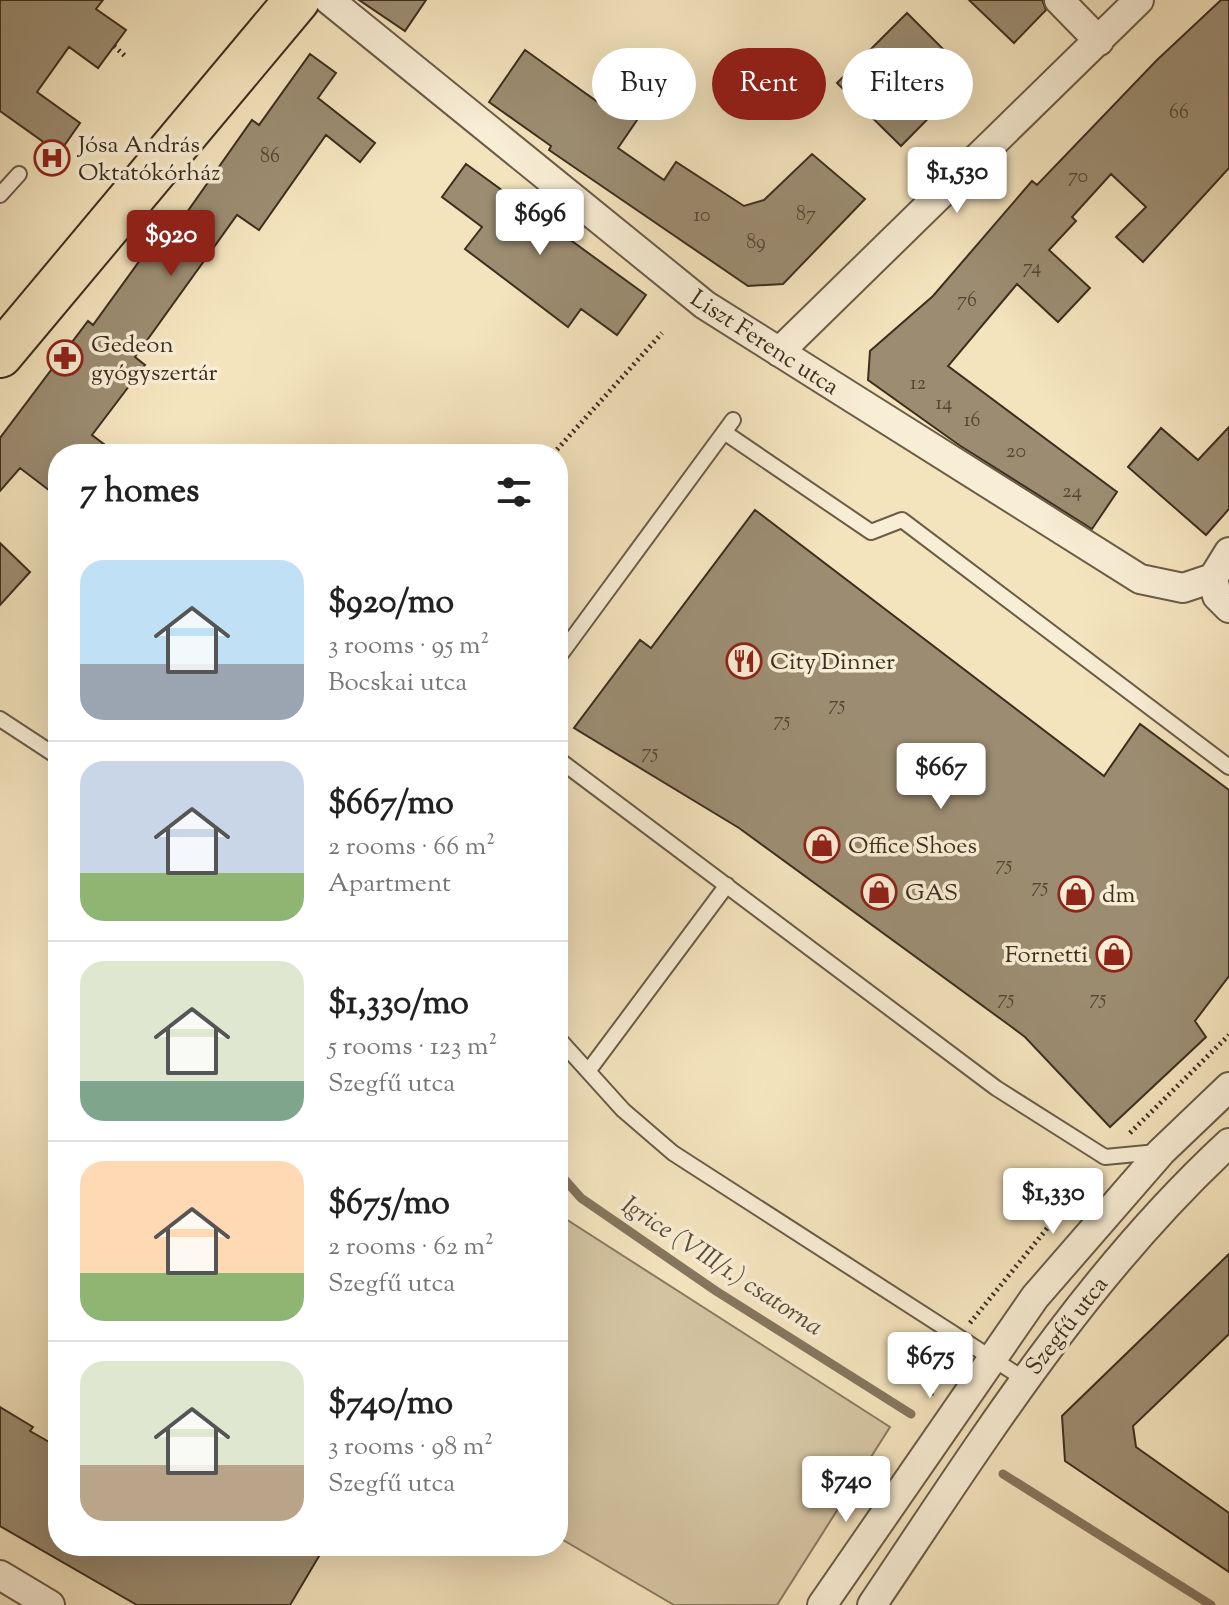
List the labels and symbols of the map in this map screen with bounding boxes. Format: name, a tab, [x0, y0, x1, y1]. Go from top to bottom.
house number: 66	[1169, 99, 1189, 128]
place label: Jósa András Oktatókórház	[76, 129, 220, 191]
hospital icon: Jósa András Oktatókórház	[33, 139, 71, 177]
house number: 86	[260, 143, 280, 172]
pin: $1,530	[892, 147, 1022, 215]
house number: 70	[1068, 163, 1088, 192]
pin: $696	[493, 189, 587, 257]
house number: 87	[796, 201, 816, 230]
house number: 10	[693, 202, 711, 231]
pin: $920	[124, 210, 218, 278]
house number: 89	[746, 229, 766, 258]
house number: 74	[1023, 254, 1041, 283]
street label: Liszt Ferenc utca	[683, 283, 845, 405]
house number: 76	[957, 287, 977, 316]
place label: Gedeon gyógyszertár	[91, 329, 218, 391]
pharmacy icon: Gedeon gyógyszertár	[46, 339, 84, 377]
house number: 12	[910, 370, 926, 399]
house number: 14	[936, 390, 952, 419]
house number: 16	[964, 407, 980, 436]
house number: 20	[1006, 438, 1026, 467]
house number: 24	[1062, 478, 1082, 507]
restaurant icon: City Dinner	[725, 642, 763, 680]
place label: City Dinner	[770, 646, 895, 680]
house number: 75	[829, 691, 846, 720]
house number: 75	[774, 707, 791, 736]
house number: 75	[642, 739, 659, 768]
pin: $667	[894, 743, 988, 811]
shop icon: Office Shoes	[803, 826, 841, 864]
place label: Office Shoes	[848, 830, 977, 864]
house number: 75	[996, 851, 1013, 880]
shop icon: GAS	[860, 873, 898, 911]
house number: 75	[1032, 873, 1049, 902]
shop icon: dm	[1057, 875, 1095, 913]
place label: GAS	[905, 877, 958, 911]
place label: dm	[1102, 879, 1136, 913]
shop icon: Fornetti	[1095, 935, 1133, 973]
place label: Fornetti	[1005, 939, 1088, 973]
house number: 75	[998, 985, 1015, 1014]
house number: 75	[1090, 985, 1107, 1014]
pin: $1,330	[988, 1168, 1118, 1236]
water label: Igrice (VIII/1.) csatorna	[614, 1188, 830, 1346]
street label: Szegfű utca	[1018, 1269, 1117, 1383]
pin: $675	[883, 1332, 977, 1400]
pin: $740	[799, 1456, 893, 1524]

